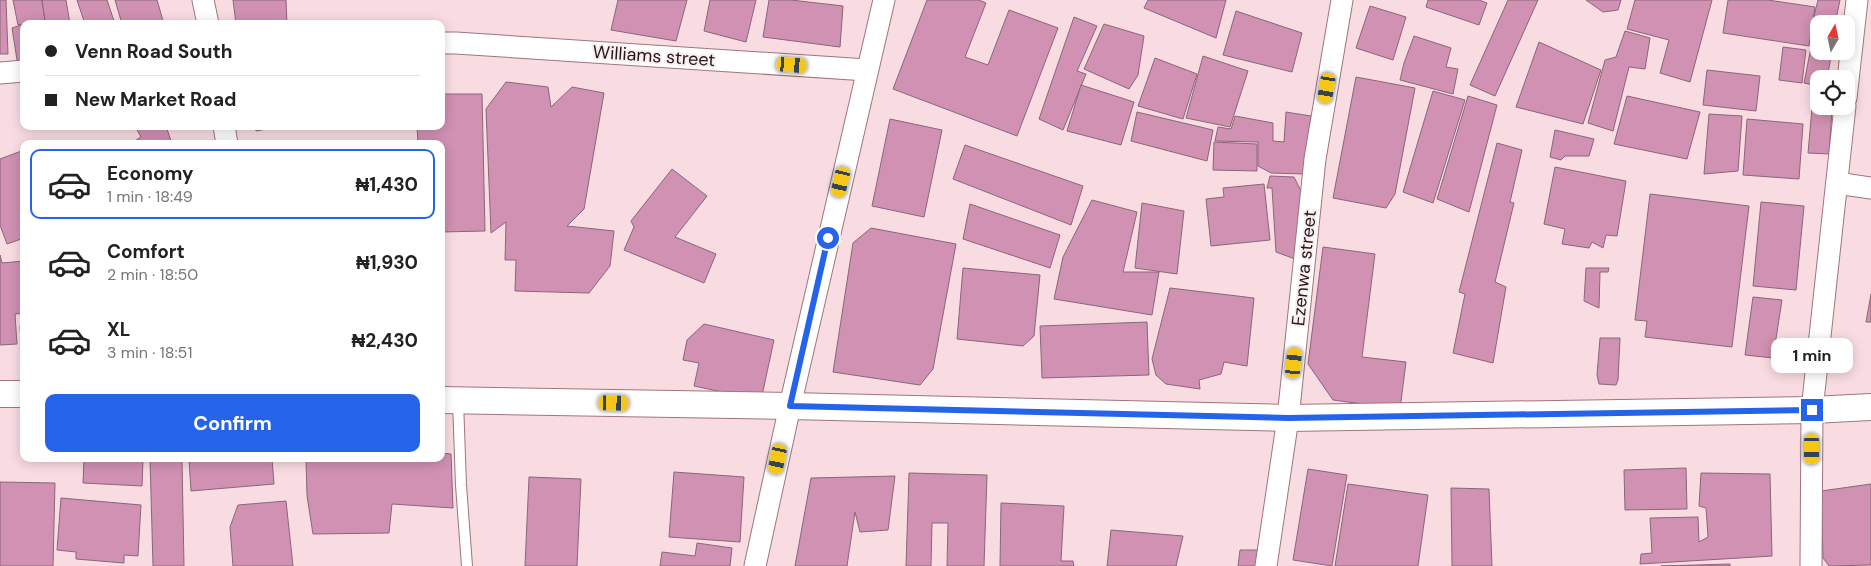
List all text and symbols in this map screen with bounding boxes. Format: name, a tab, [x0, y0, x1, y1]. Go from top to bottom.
north arrow	[1810, 15, 1855, 60]
map controls	[1810, 15, 1855, 115]
text: Venn Road South	[75, 39, 232, 64]
street label: Williams street	[592, 40, 716, 72]
car	[776, 56, 807, 74]
button: locate	[1810, 70, 1855, 115]
car	[1317, 72, 1336, 104]
text: New Market Road	[75, 87, 236, 112]
text: Economy	[107, 161, 194, 186]
icon: car	[47, 162, 92, 207]
car	[830, 166, 851, 198]
text: ₦1,430	[356, 172, 418, 197]
text: 1 min · 18:49	[107, 186, 193, 207]
street label: Ezenwa street	[1286, 209, 1322, 327]
route start	[817, 227, 839, 249]
text: Comfort	[107, 239, 185, 264]
icon: car	[47, 240, 92, 285]
text: ₦1,930	[356, 250, 418, 275]
text: 2 min · 18:50	[107, 264, 198, 285]
text: XL	[107, 317, 130, 342]
icon: car	[47, 318, 92, 363]
text: ₦2,430	[351, 328, 418, 353]
callout: 1 min	[1771, 338, 1853, 372]
text: 3 min · 18:51	[107, 342, 192, 363]
text: 1 min	[1793, 345, 1831, 366]
car	[1284, 347, 1303, 379]
button: Confirm	[45, 394, 420, 452]
car	[598, 395, 629, 411]
route end	[1801, 399, 1823, 421]
car	[1804, 434, 1819, 464]
car	[767, 443, 788, 475]

